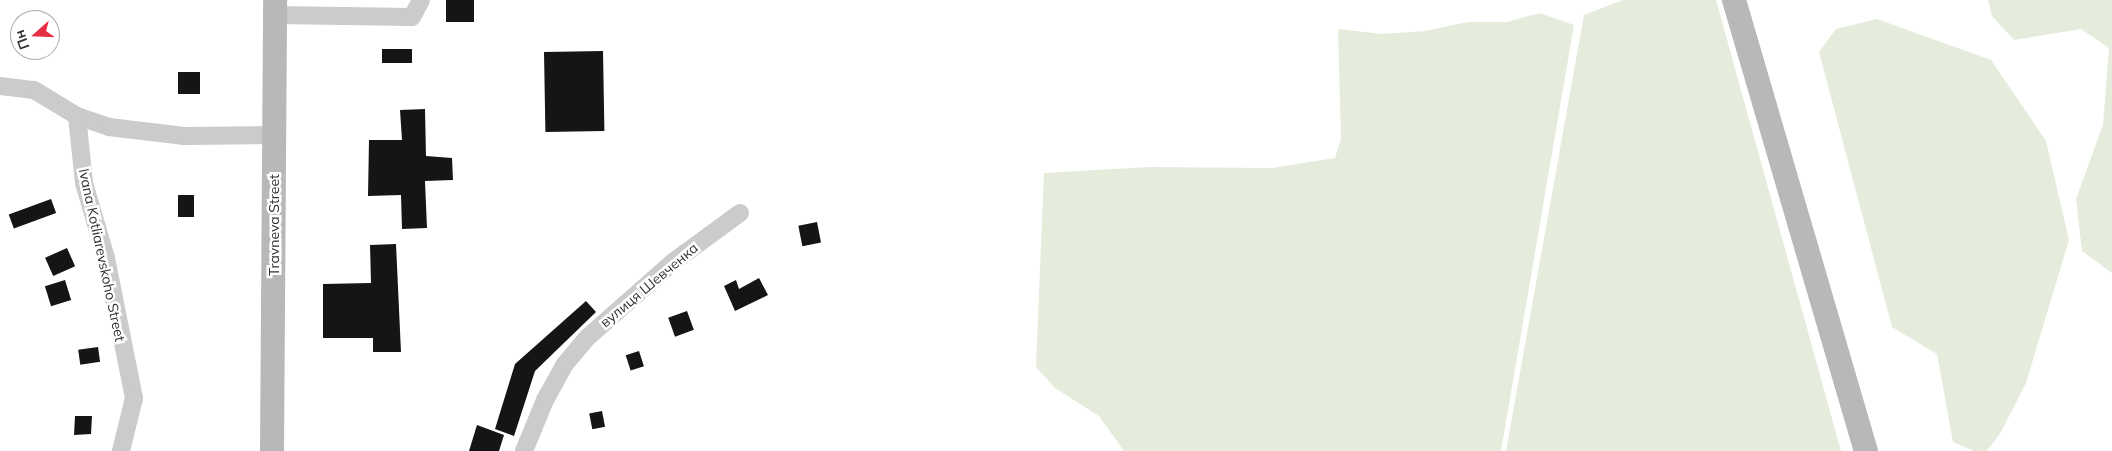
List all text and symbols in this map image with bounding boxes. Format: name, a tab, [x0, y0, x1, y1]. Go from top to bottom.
north arrow	[10, 10, 60, 60]
text: Пн	[10, 28, 34, 52]
street label: Ivana Kotliarevskoho Street	[75, 167, 129, 343]
street label: Travneva Street	[266, 174, 282, 276]
street label: вулиця Шевченка	[597, 239, 701, 331]

